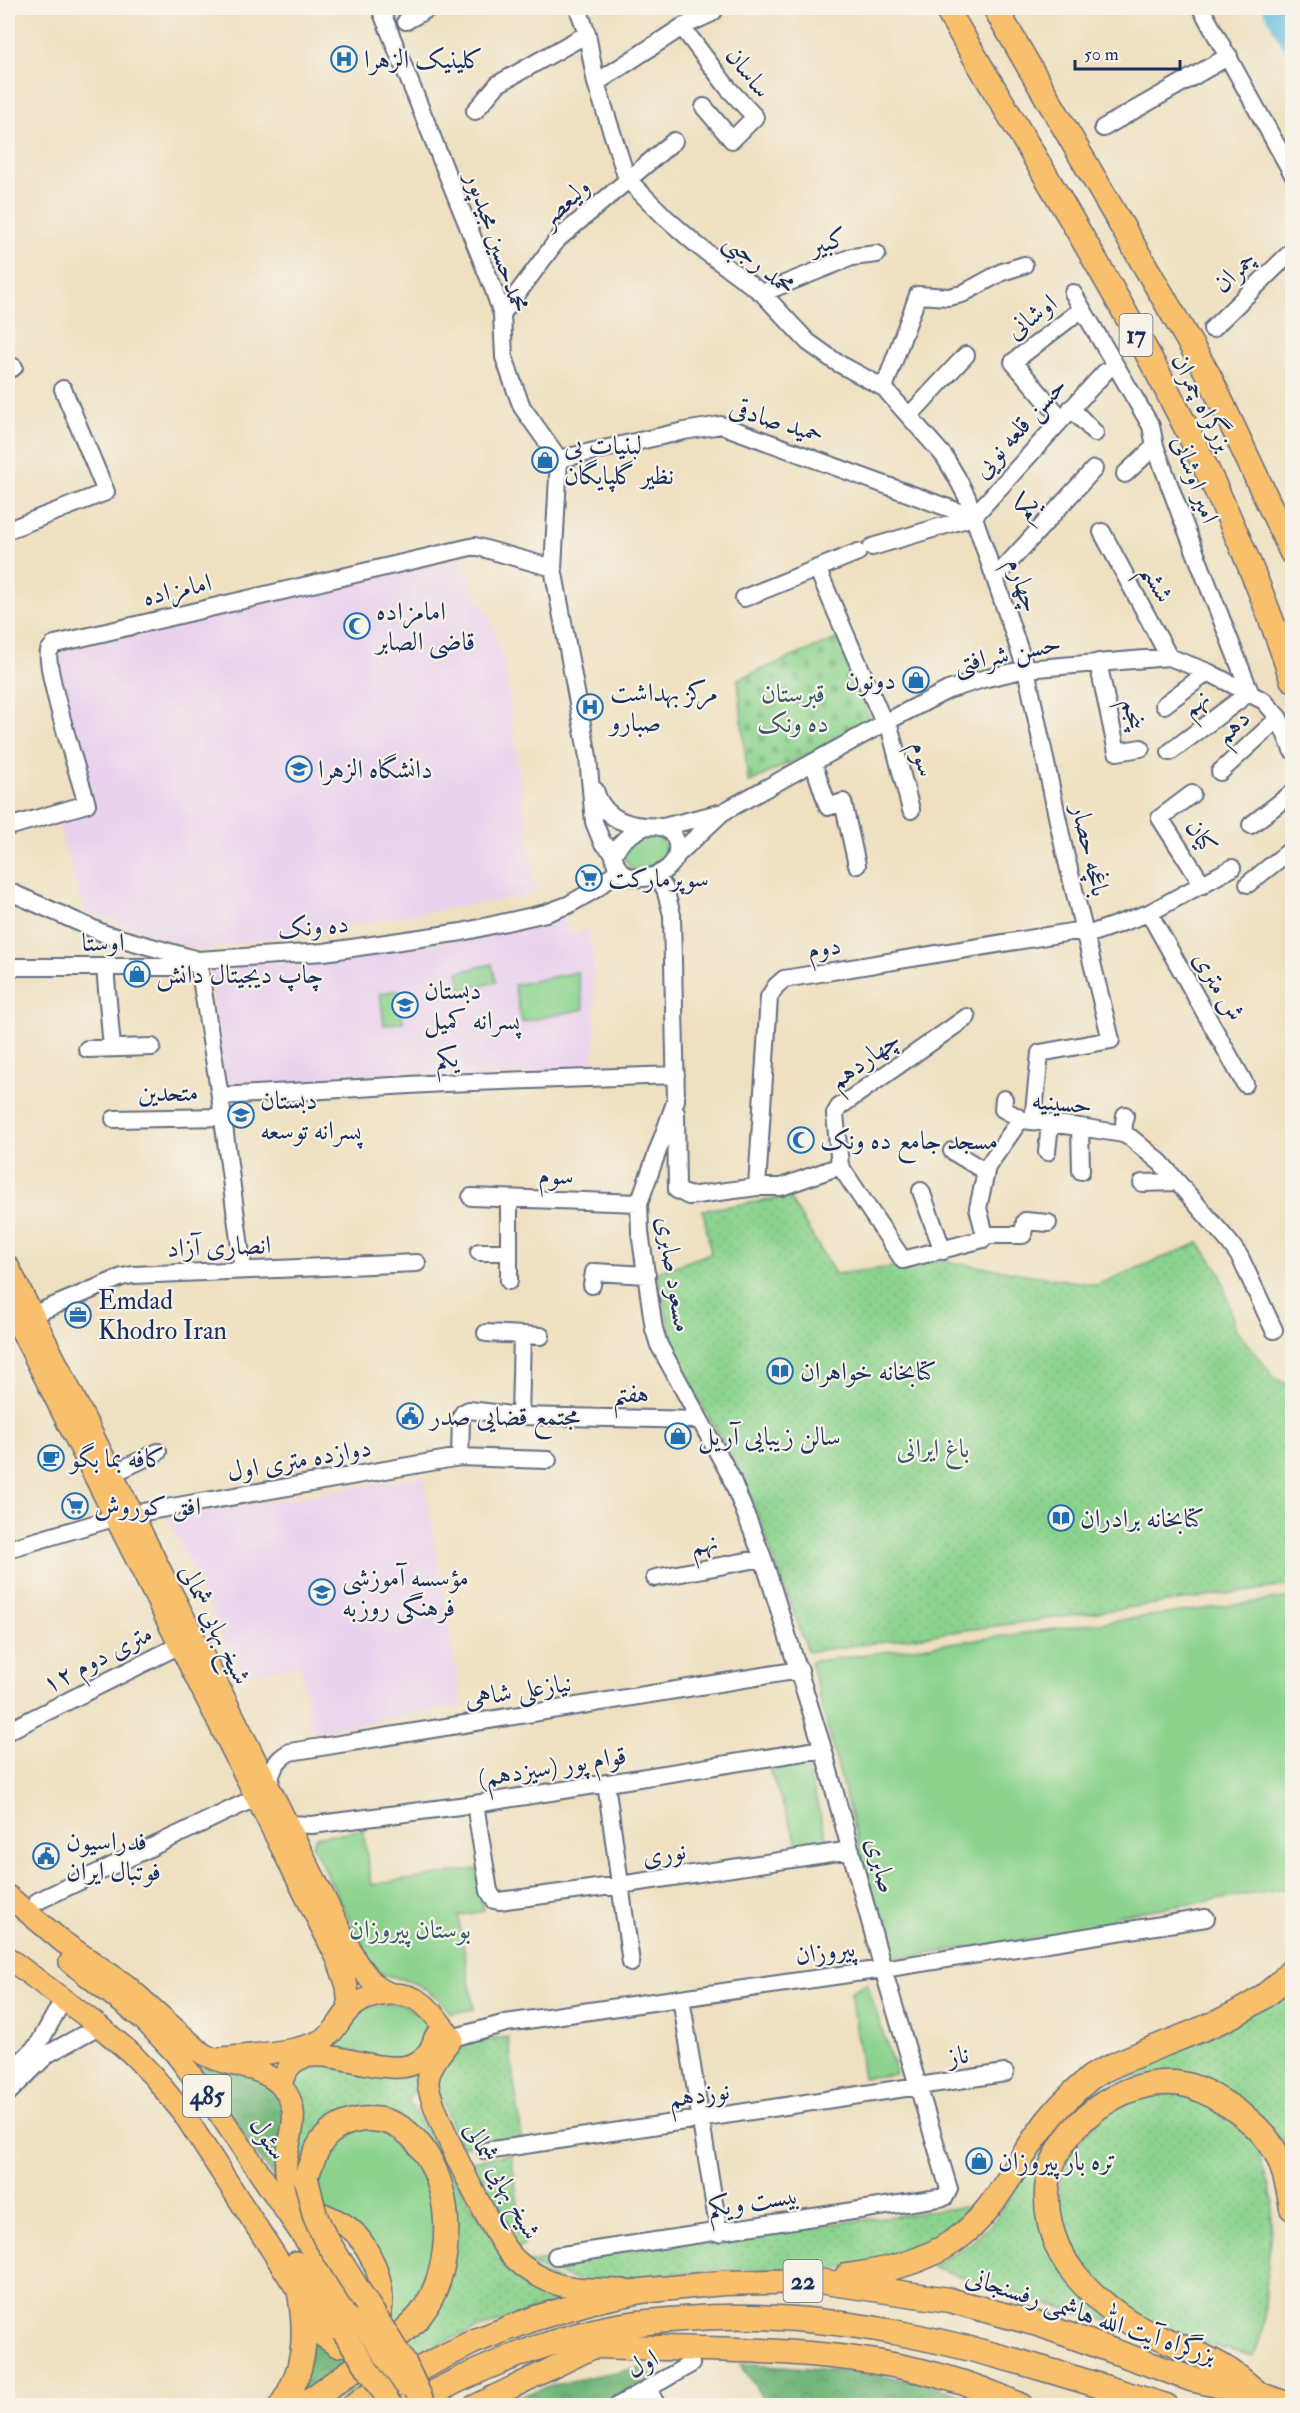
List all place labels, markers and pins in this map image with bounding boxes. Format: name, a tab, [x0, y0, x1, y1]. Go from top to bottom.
hospital icon: کلینیک الزهرا	[329, 44, 359, 74]
place label: کلینیک الزهرا	[364, 44, 483, 76]
place label: لبنیات بی نظیر گلپایگان	[564, 430, 674, 493]
shop icon: لبنیات بی نظیر گلپایگان	[530, 445, 560, 475]
place label: امامزاده قاضی الصابر	[373, 596, 475, 660]
mosque icon: امامزاده قاضی الصابر	[342, 611, 372, 641]
place label: دونون	[845, 665, 896, 697]
shop icon: دونون	[901, 665, 931, 695]
place label: مرکز بهداشت صبارو	[607, 677, 718, 739]
hospital icon: مرکز بهداشت صبارو	[575, 692, 605, 722]
place label: دانشگاه الزهرا	[318, 753, 433, 786]
school or university icon: دانشگاه الزهرا	[284, 754, 314, 784]
supermarket icon: سوپرمارکت	[574, 863, 604, 893]
place label: سوپرمارکت	[608, 863, 709, 895]
shop icon: چاپ دیجیتال دانش	[122, 959, 152, 989]
place label: چاپ دیجیتال دانش	[156, 959, 323, 992]
place label: دبستان پسرانه كميل	[424, 975, 522, 1039]
school or university icon: دبستان پسرانه كميل	[390, 990, 420, 1020]
place label: دبستان پسرانه توسعه	[260, 1085, 363, 1149]
school or university icon: دبستان پسرانه توسعه	[226, 1100, 256, 1130]
mosque icon: مسجد جامع ده ونک	[786, 1125, 816, 1155]
place label: مسجد جامع ده ونک	[820, 1125, 998, 1164]
place label: Emdad Khodro Iran	[98, 1285, 227, 1347]
office icon: Emdad Khodro Iran	[63, 1300, 93, 1330]
library icon: کتابخانه خواهران	[765, 1356, 795, 1386]
place label: کتابخانه خواهران	[800, 1356, 936, 1388]
public building icon: مجتمع قضایی صدر	[395, 1401, 425, 1431]
place label: مجتمع قضایی صدر	[427, 1401, 580, 1440]
shop icon: سالن زیبایی آریل	[663, 1421, 693, 1451]
place label: سالن زیبایی آریل	[698, 1421, 841, 1454]
place label: کافه بما بگو	[67, 1442, 165, 1475]
cafe icon: کافه بما بگو	[36, 1443, 66, 1473]
supermarket icon: افق کوروش	[60, 1491, 90, 1521]
place label: افق کوروش	[94, 1491, 201, 1523]
library icon: کتابخانه برادران	[1046, 1503, 1076, 1533]
place label: کتابخانه برادران	[1080, 1503, 1204, 1535]
place label: مؤسسه آموزشی فرهنگی روزبه	[342, 1562, 469, 1625]
school or university icon: مؤسسه آموزشی فرهنگی روزبه	[307, 1577, 337, 1607]
place label: فدراسیون فوتبال ایران	[66, 1826, 161, 1888]
public building icon: فدراسیون فوتبال ایران	[31, 1841, 61, 1871]
shop icon: تره بار پیروزان	[964, 2146, 994, 2176]
place label: تره بار پیروزان	[998, 2146, 1116, 2180]

